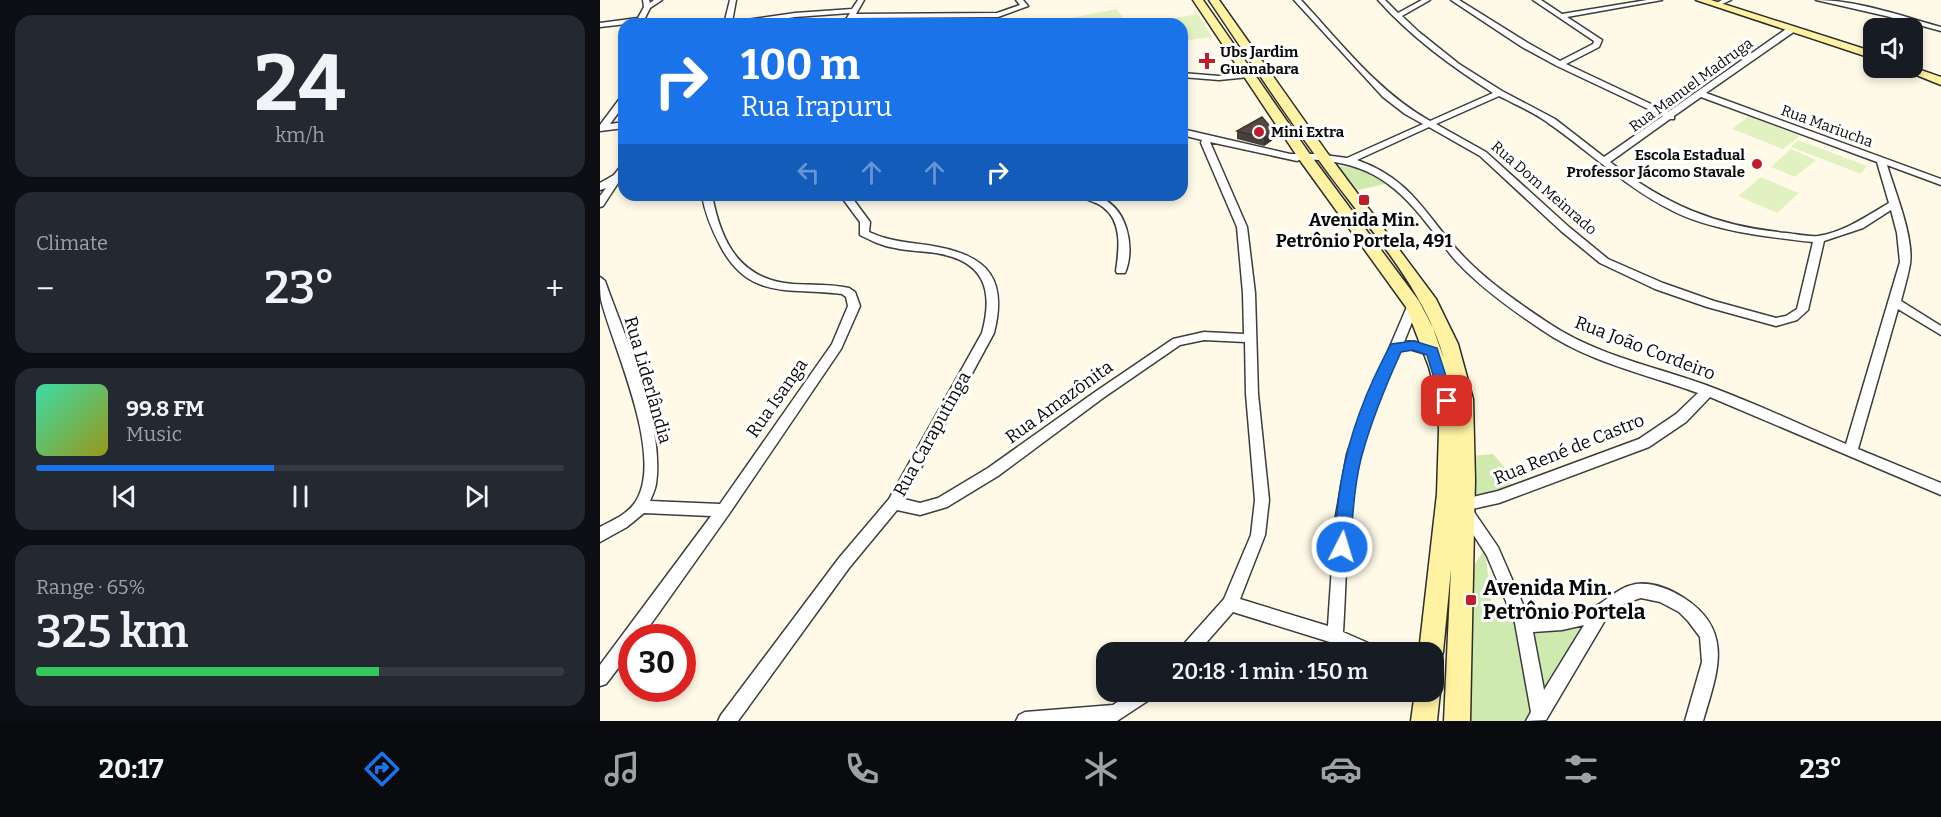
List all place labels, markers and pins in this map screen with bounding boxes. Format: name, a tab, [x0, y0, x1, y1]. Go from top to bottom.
place label: Ubs Jardim Guanabara	[1220, 43, 1299, 78]
marker: Ubs Jardim Guanabara	[1198, 52, 1216, 70]
place label: Mini Extra	[1271, 123, 1345, 141]
marker: Mini Extra	[1252, 125, 1266, 139]
place label: Escola Estadual Professor Jácomo Stavale	[1567, 146, 1745, 181]
marker: Escola Estadual Professor Jácomo Stavale	[1750, 157, 1764, 171]
marker: Avenida Min. Petrônio Portela, 491	[1357, 193, 1371, 207]
place label: Avenida Min. Petrônio Portela, 491	[1276, 209, 1452, 252]
pin	[1421, 375, 1472, 426]
place label: Avenida Min. Petrônio Portela	[1483, 575, 1646, 625]
marker: Avenida Min. Petrônio Portela	[1464, 593, 1478, 607]

